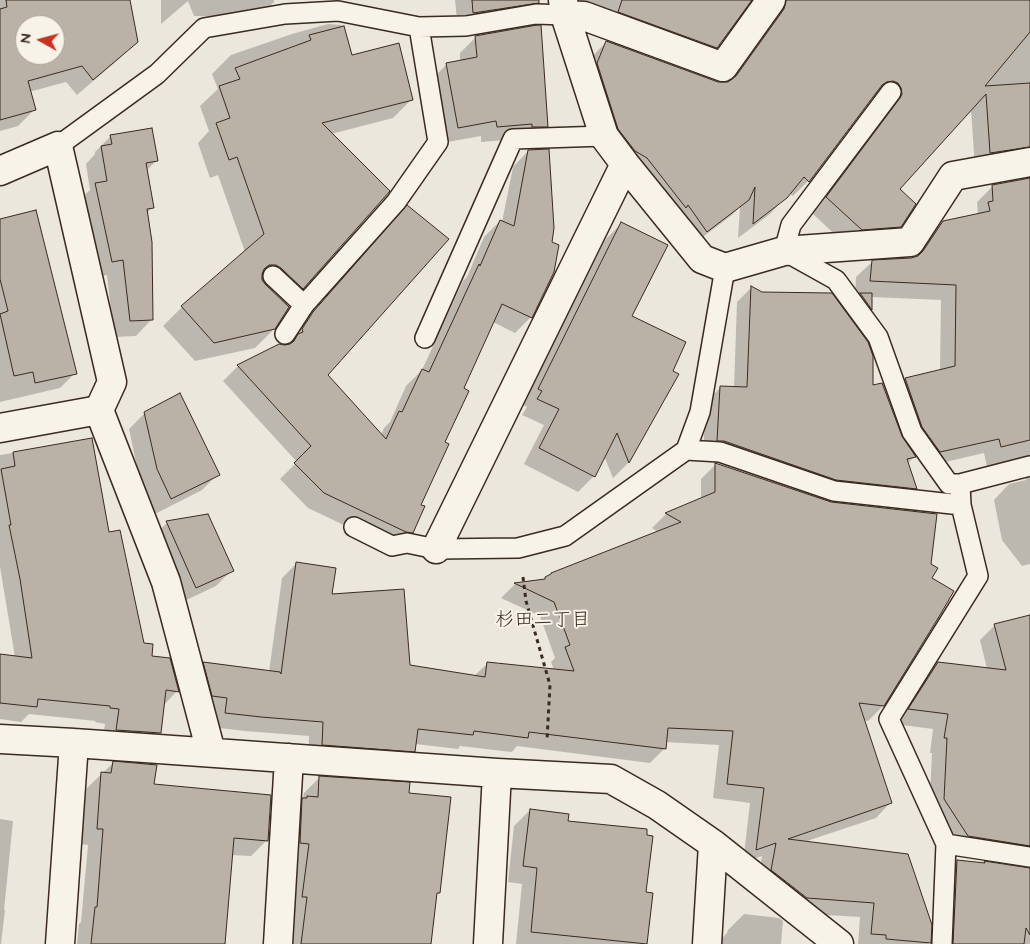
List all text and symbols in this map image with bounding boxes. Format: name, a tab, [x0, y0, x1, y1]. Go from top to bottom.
north arrow	[15, 15, 65, 65]
text: N	[16, 33, 37, 44]
district label: 杉田二丁目	[496, 610, 590, 632]

